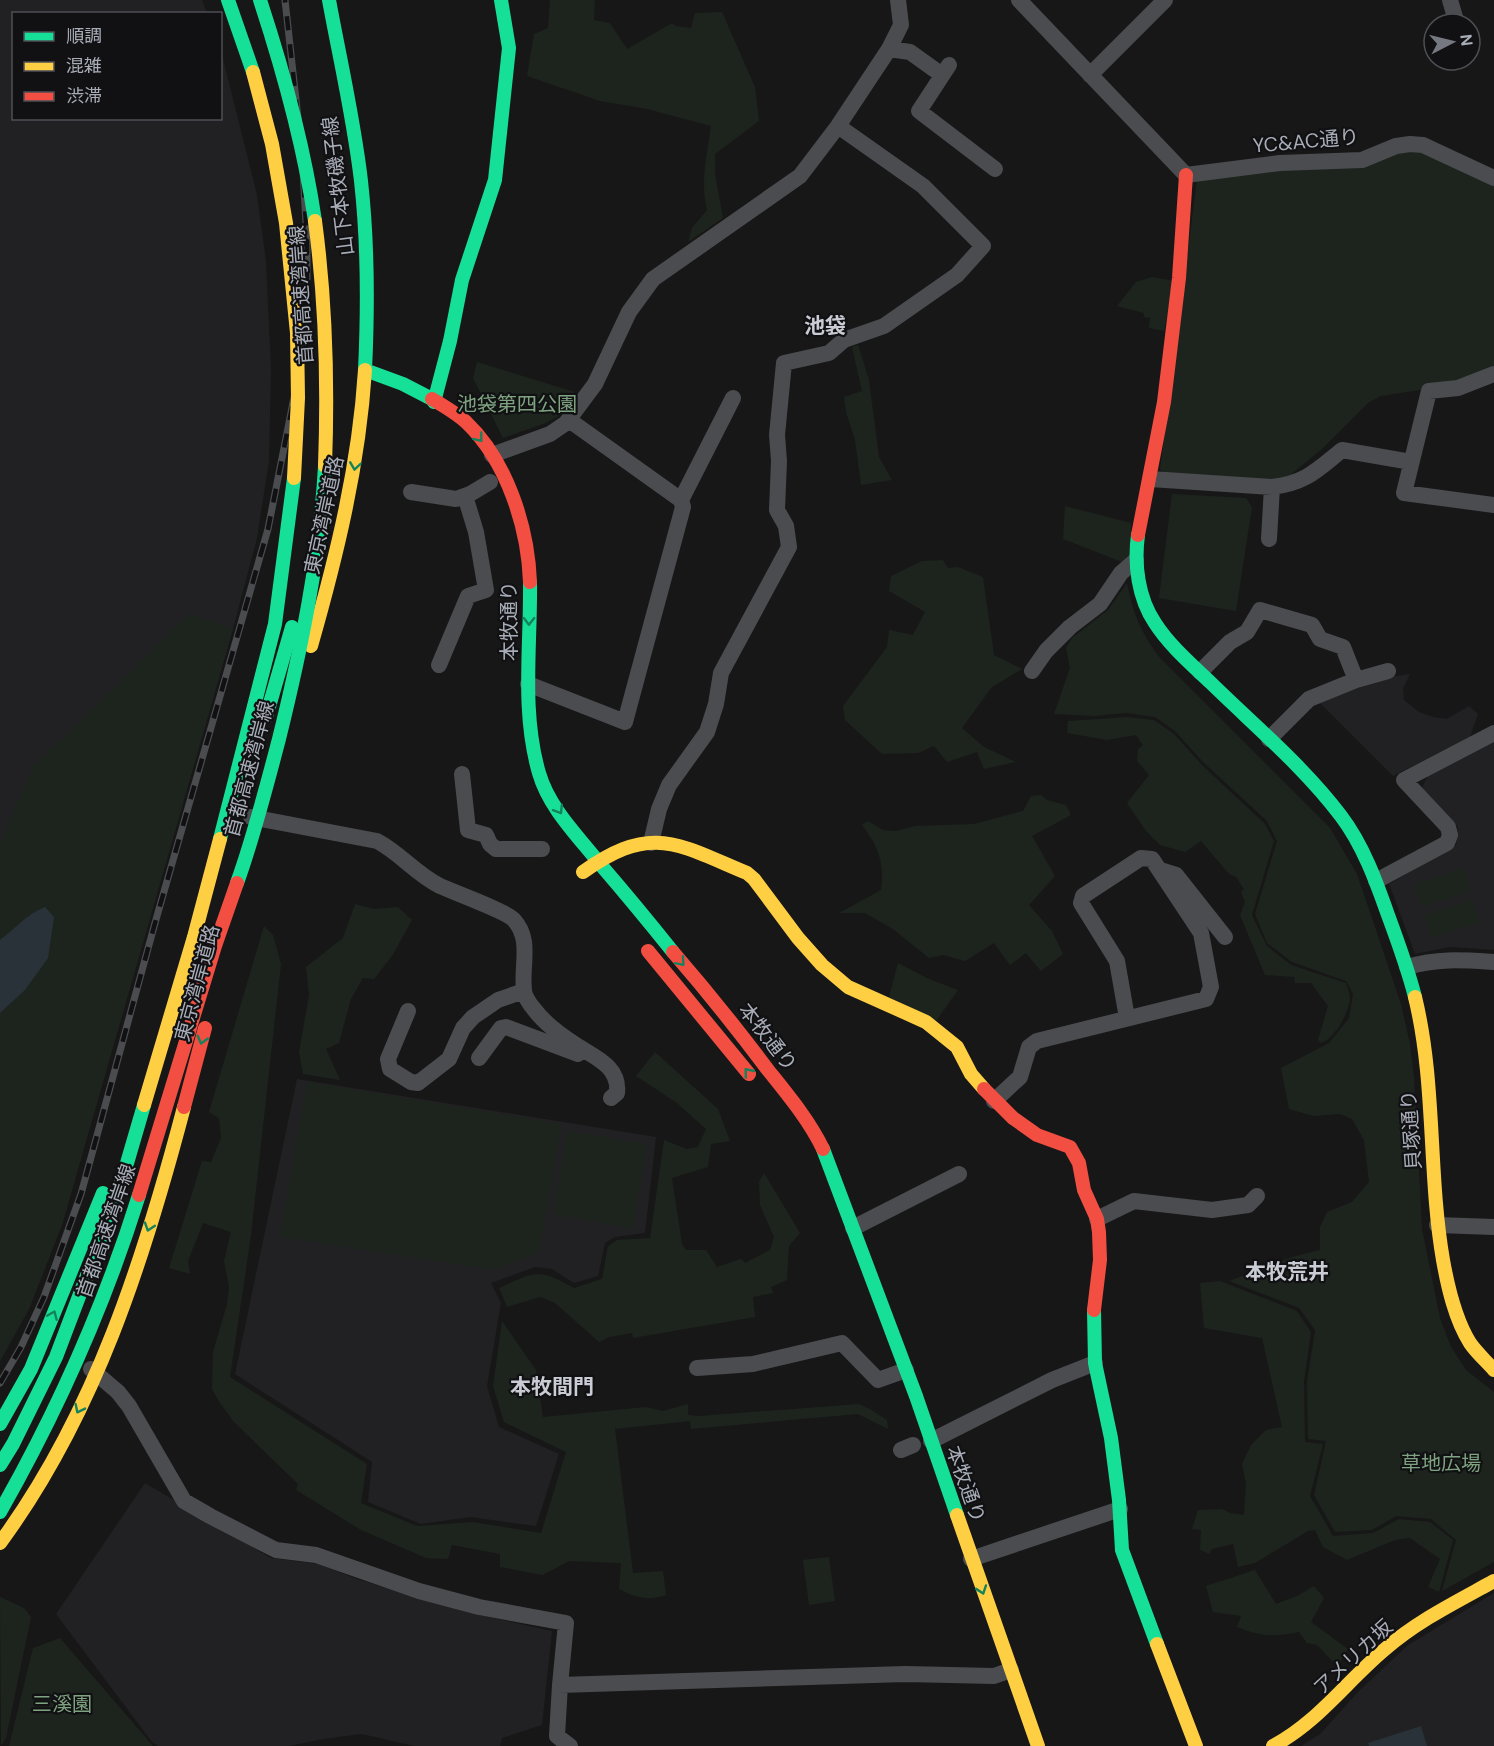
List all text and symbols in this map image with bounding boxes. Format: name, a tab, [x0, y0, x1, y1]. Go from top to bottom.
legend	[12, 12, 222, 120]
north arrow	[1422, 12, 1482, 72]
text: 順調	[66, 24, 102, 48]
text: N	[1455, 33, 1478, 47]
text: 混雑	[66, 54, 102, 78]
text: 渋滞	[66, 84, 102, 108]
street label: 山下本牧磯子線	[317, 115, 359, 257]
street label: YC&AC通り	[1252, 123, 1360, 159]
street label: 首都高速湾岸線	[283, 224, 319, 366]
district label: 池袋	[804, 312, 846, 340]
park label: 池袋第四公園	[457, 391, 577, 417]
one-way arrow	[472, 431, 483, 442]
street label: 東京湾岸道路	[299, 454, 349, 576]
one-way arrow	[349, 461, 361, 471]
street label: 本牧通り	[496, 581, 522, 661]
one-way arrow	[523, 617, 536, 626]
street label: 首都高速湾岸線	[218, 698, 280, 840]
one-way arrow	[551, 804, 563, 814]
street label: 東京湾岸道路	[169, 922, 225, 1044]
one-way arrow	[674, 955, 685, 966]
street label: 本牧通り	[733, 997, 803, 1077]
one-way arrow	[197, 1034, 209, 1045]
one-way arrow	[744, 1068, 755, 1079]
street label: 貝塚通り	[1395, 1089, 1427, 1171]
street label: 首都高速湾岸線	[71, 1161, 141, 1301]
one-way arrow	[144, 1221, 156, 1232]
district label: 本牧荒井	[1245, 1258, 1329, 1286]
one-way arrow	[46, 1310, 58, 1321]
district label: 本牧間門	[510, 1373, 594, 1401]
one-way arrow	[74, 1402, 86, 1413]
street label: 本牧通り	[941, 1442, 991, 1526]
park label: 草地広場	[1401, 1450, 1481, 1476]
one-way arrow	[974, 1584, 987, 1595]
street label: アメリカ坂	[1308, 1614, 1398, 1700]
park label: 三溪園	[32, 1691, 92, 1717]

